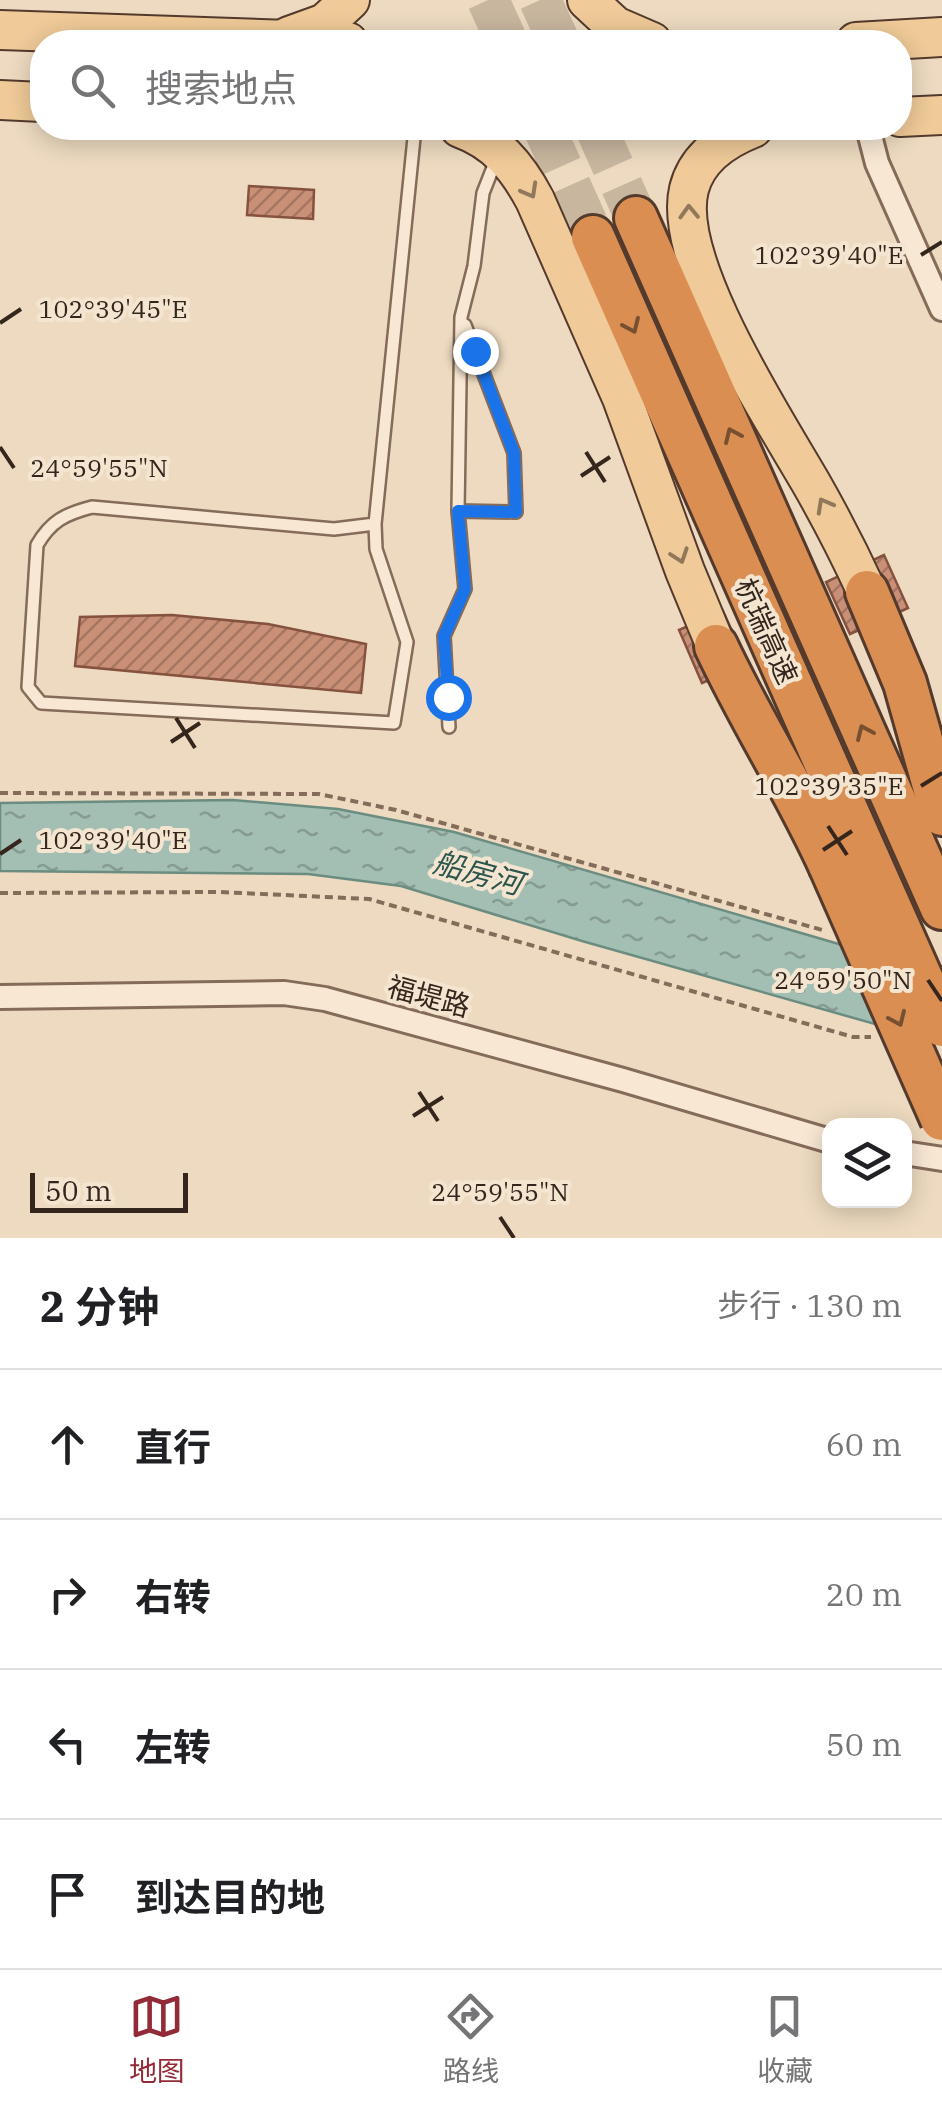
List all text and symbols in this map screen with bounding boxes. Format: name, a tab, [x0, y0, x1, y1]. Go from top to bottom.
search box	[30, 30, 912, 140]
icon: search	[65, 58, 120, 113]
text: 搜索地点	[145, 63, 297, 112]
one-way arrow	[517, 181, 537, 199]
one-way arrow	[678, 204, 699, 220]
text: 102°39'40"E	[754, 238, 904, 271]
text: 102°39'45"E	[38, 292, 188, 325]
one-way arrow	[620, 316, 640, 334]
route end	[453, 329, 499, 375]
one-way arrow	[725, 427, 745, 445]
text: 24°59'55"N	[30, 451, 168, 484]
one-way arrow	[816, 498, 836, 516]
one-way arrow	[668, 547, 689, 564]
street label: 杭瑞高速	[727, 572, 807, 690]
route start	[426, 675, 472, 721]
one-way arrow	[856, 724, 876, 742]
text: 102°39'35"E	[754, 769, 904, 802]
text: 102°39'40"E	[38, 823, 188, 856]
water label: 船房河	[429, 842, 531, 904]
text: 24°59'50"N	[774, 963, 912, 996]
street label: 福堤路	[384, 967, 474, 1025]
one-way arrow	[886, 1009, 906, 1027]
map controls	[822, 1118, 912, 1208]
button: layers	[822, 1118, 912, 1208]
scale bar	[30, 1168, 188, 1212]
text: 50 m	[45, 1172, 112, 1209]
text: 24°59'55"N	[431, 1175, 569, 1208]
text: 2 分钟	[40, 1279, 159, 1334]
text: 步行 · 130 m	[717, 1284, 902, 1326]
icon: ahead	[40, 1417, 95, 1472]
text: 直行	[135, 1422, 211, 1471]
text: 60 m	[826, 1423, 902, 1465]
icon: right	[40, 1567, 95, 1622]
text: 右转	[135, 1572, 211, 1621]
text: 20 m	[826, 1573, 902, 1615]
icon: left	[40, 1717, 95, 1772]
text: 左转	[135, 1722, 211, 1771]
text: 50 m	[826, 1723, 902, 1765]
icon: arrive	[40, 1867, 95, 1922]
text: 到达目的地	[135, 1872, 325, 1921]
tab: 地图	[129, 1989, 185, 2089]
tab: 路线	[443, 1989, 499, 2089]
tab: 收藏	[757, 1989, 813, 2089]

